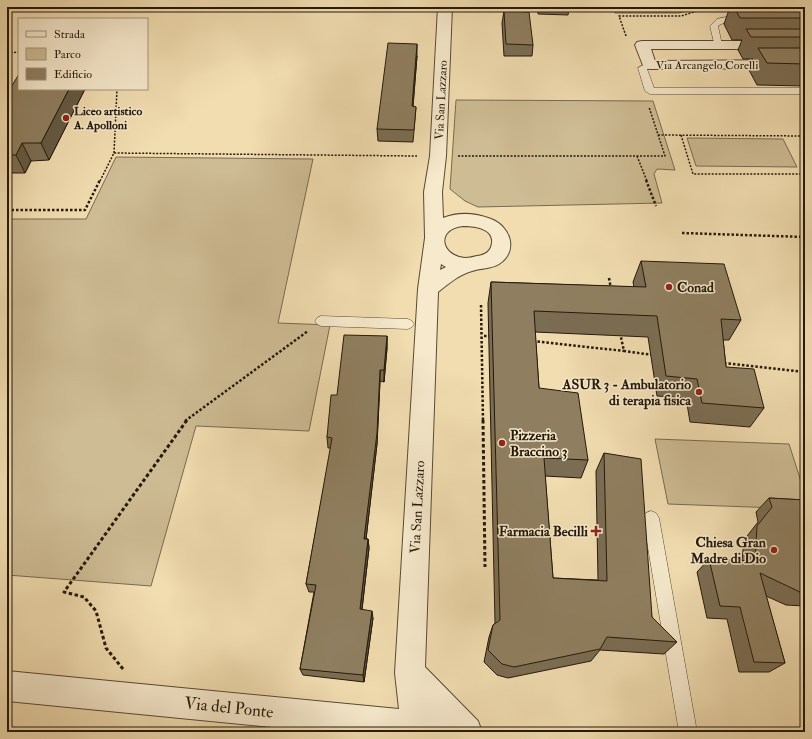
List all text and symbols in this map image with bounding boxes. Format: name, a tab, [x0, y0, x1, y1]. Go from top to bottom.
legend	[18, 18, 148, 90]
text: Strada	[54, 27, 86, 42]
text: Parco	[54, 47, 81, 62]
street label: Via Arcangelo Corelli	[656, 58, 758, 73]
street label: Via San Lazzaro	[432, 60, 451, 140]
text: Edificio	[54, 67, 92, 82]
place label: Liceo artistico A. Apolloni	[73, 104, 142, 133]
marker: Liceo artistico A. Apolloni	[61, 113, 71, 123]
place label: Conad	[677, 279, 714, 296]
marker: Conad	[664, 282, 674, 292]
place label: ASUR 3 - Ambulatorio di terapia fisica	[561, 376, 692, 410]
marker: ASUR 3 - Ambulatorio di terapia fisica	[694, 387, 704, 397]
place label: Pizzeria Braccino 3	[510, 427, 567, 460]
marker: Pizzeria Braccino 3	[497, 438, 507, 448]
street label: Via San Lazzaro	[407, 460, 428, 554]
place label: Farmacia Becilli	[499, 523, 588, 540]
marker: Farmacia Becilli	[591, 526, 601, 536]
place label: Chiesa Gran Madre di Dio	[690, 534, 767, 567]
marker: Chiesa Gran Madre di Dio	[769, 545, 779, 555]
street label: Via del Ponte	[183, 692, 275, 723]

